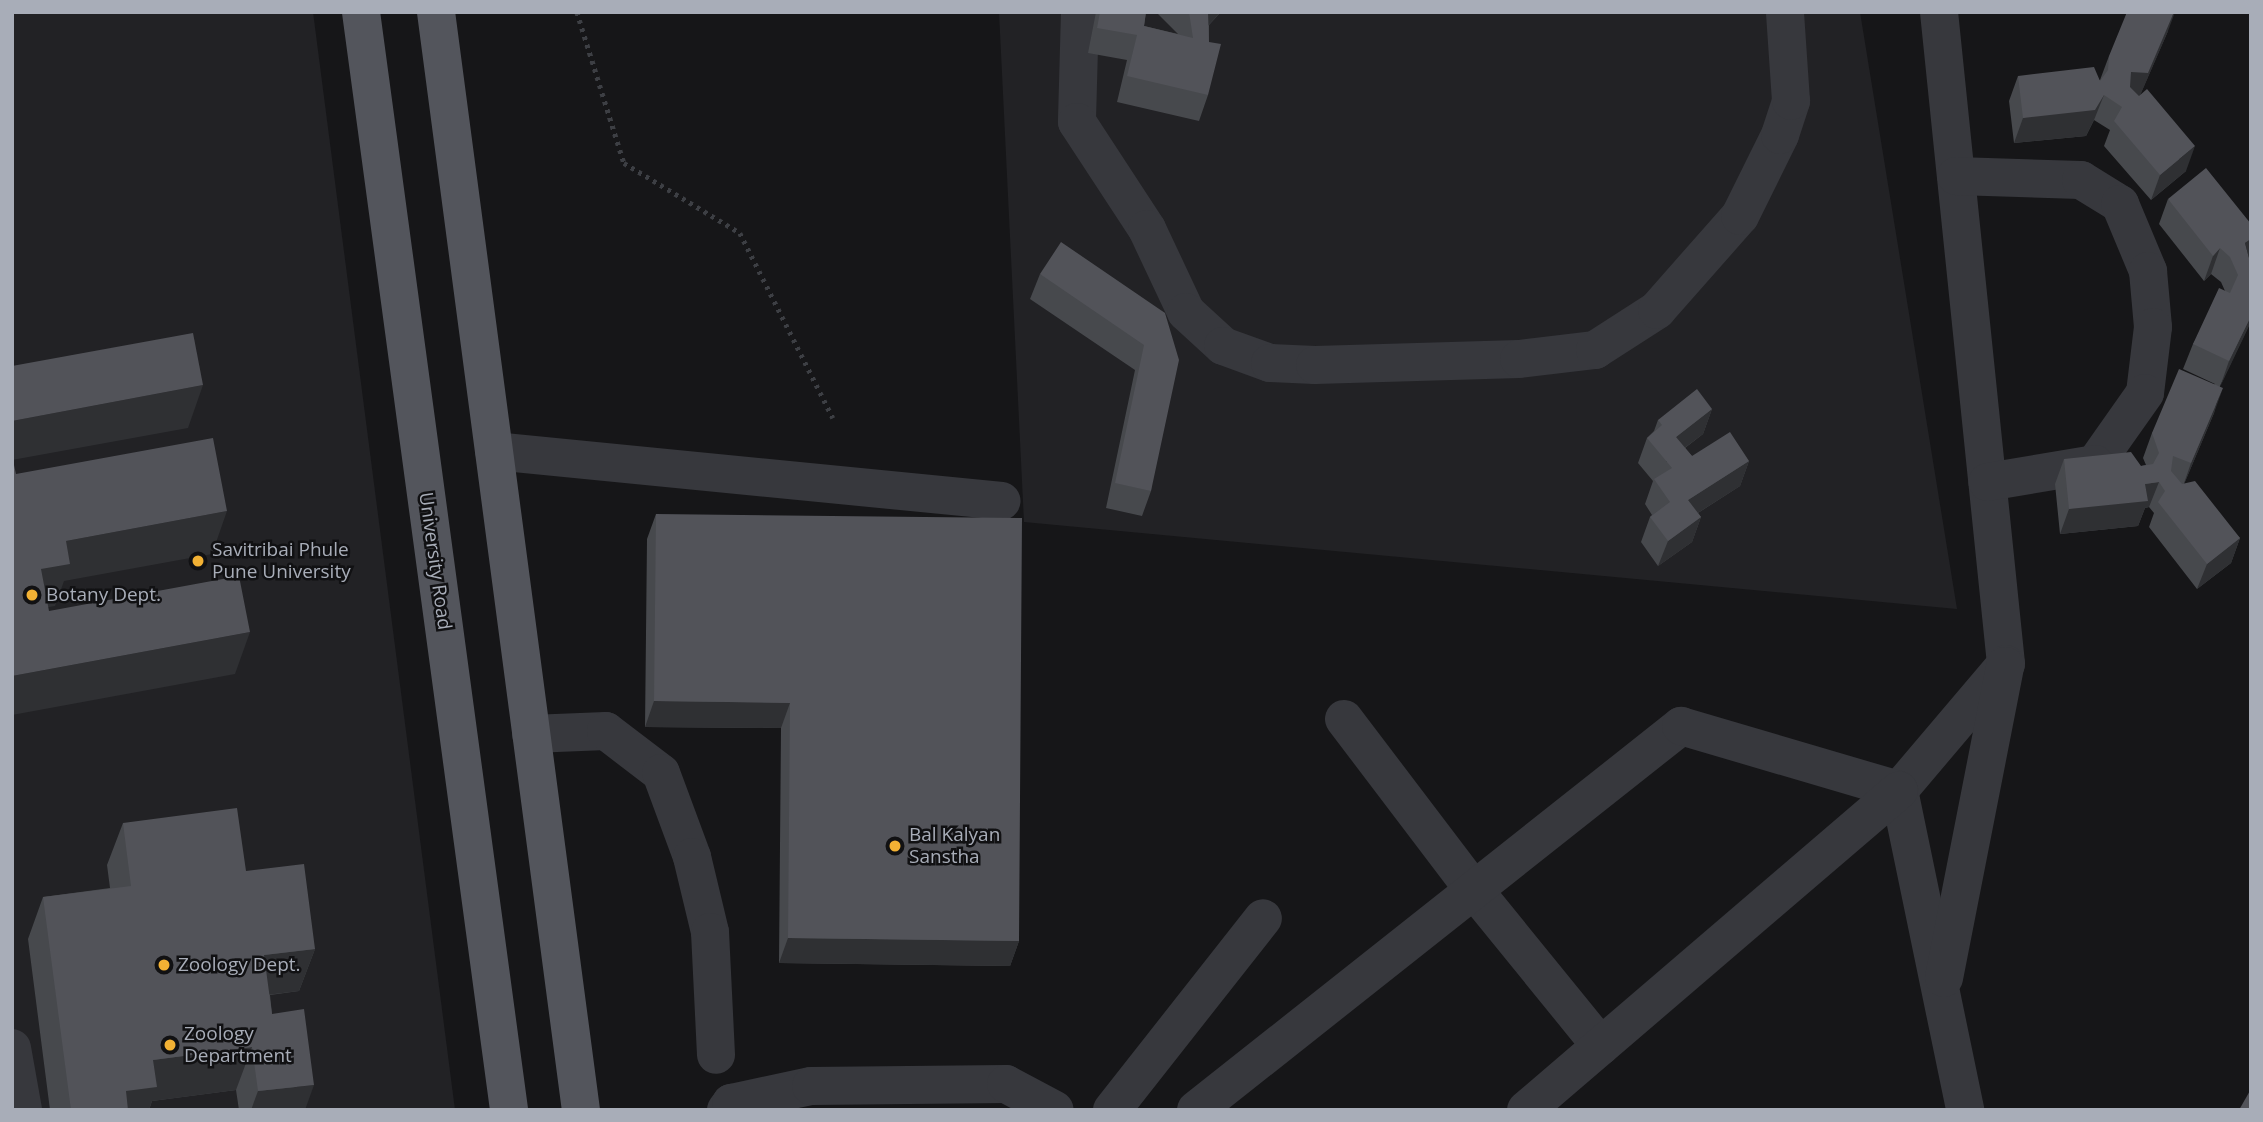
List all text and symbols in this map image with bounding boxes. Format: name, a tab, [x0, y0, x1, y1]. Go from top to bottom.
street label: University Road	[414, 491, 456, 631]
place label: Savitribai Phule Pune University	[212, 539, 351, 583]
marker: Savitribai Phule Pune University	[190, 553, 206, 569]
place label: Botany Dept.	[46, 584, 161, 606]
marker: Botany Dept.	[24, 587, 40, 603]
place label: Bal Kalyan Sanstha	[909, 824, 1000, 868]
marker: Bal Kalyan Sanstha	[887, 838, 903, 854]
place label: Zoology Dept.	[178, 954, 301, 976]
marker: Zoology Dept.	[156, 957, 172, 973]
place label: Zoology Department	[184, 1023, 292, 1067]
marker: Zoology Department	[162, 1037, 178, 1053]

